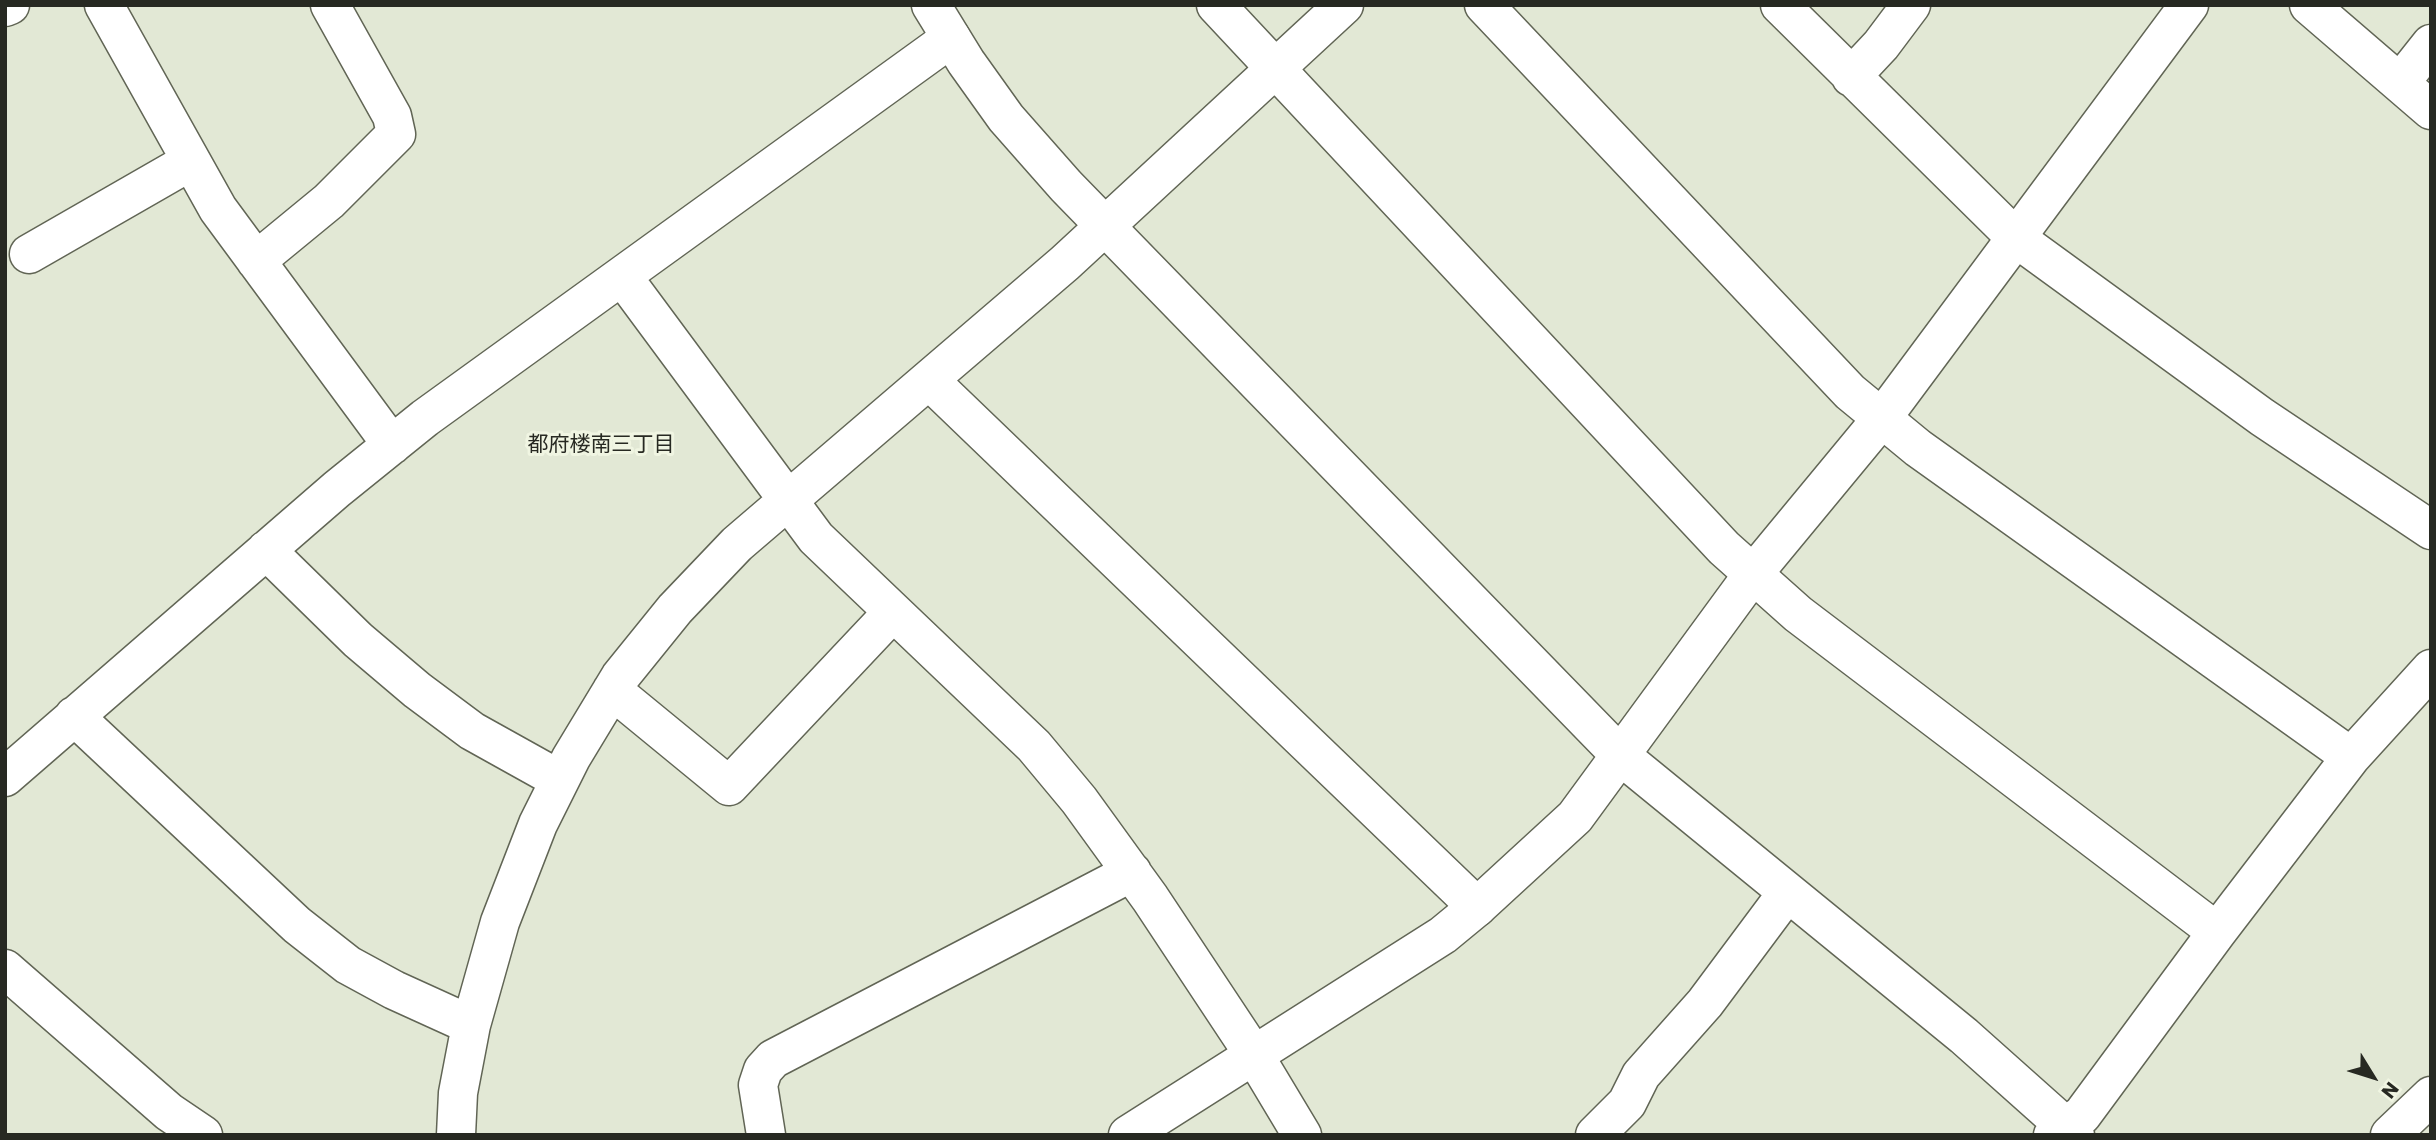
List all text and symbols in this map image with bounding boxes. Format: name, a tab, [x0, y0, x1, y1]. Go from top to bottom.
district label: 都府楼南三丁目	[528, 433, 674, 459]
north arrow	[2338, 1042, 2408, 1112]
text: N	[2375, 1076, 2405, 1104]

